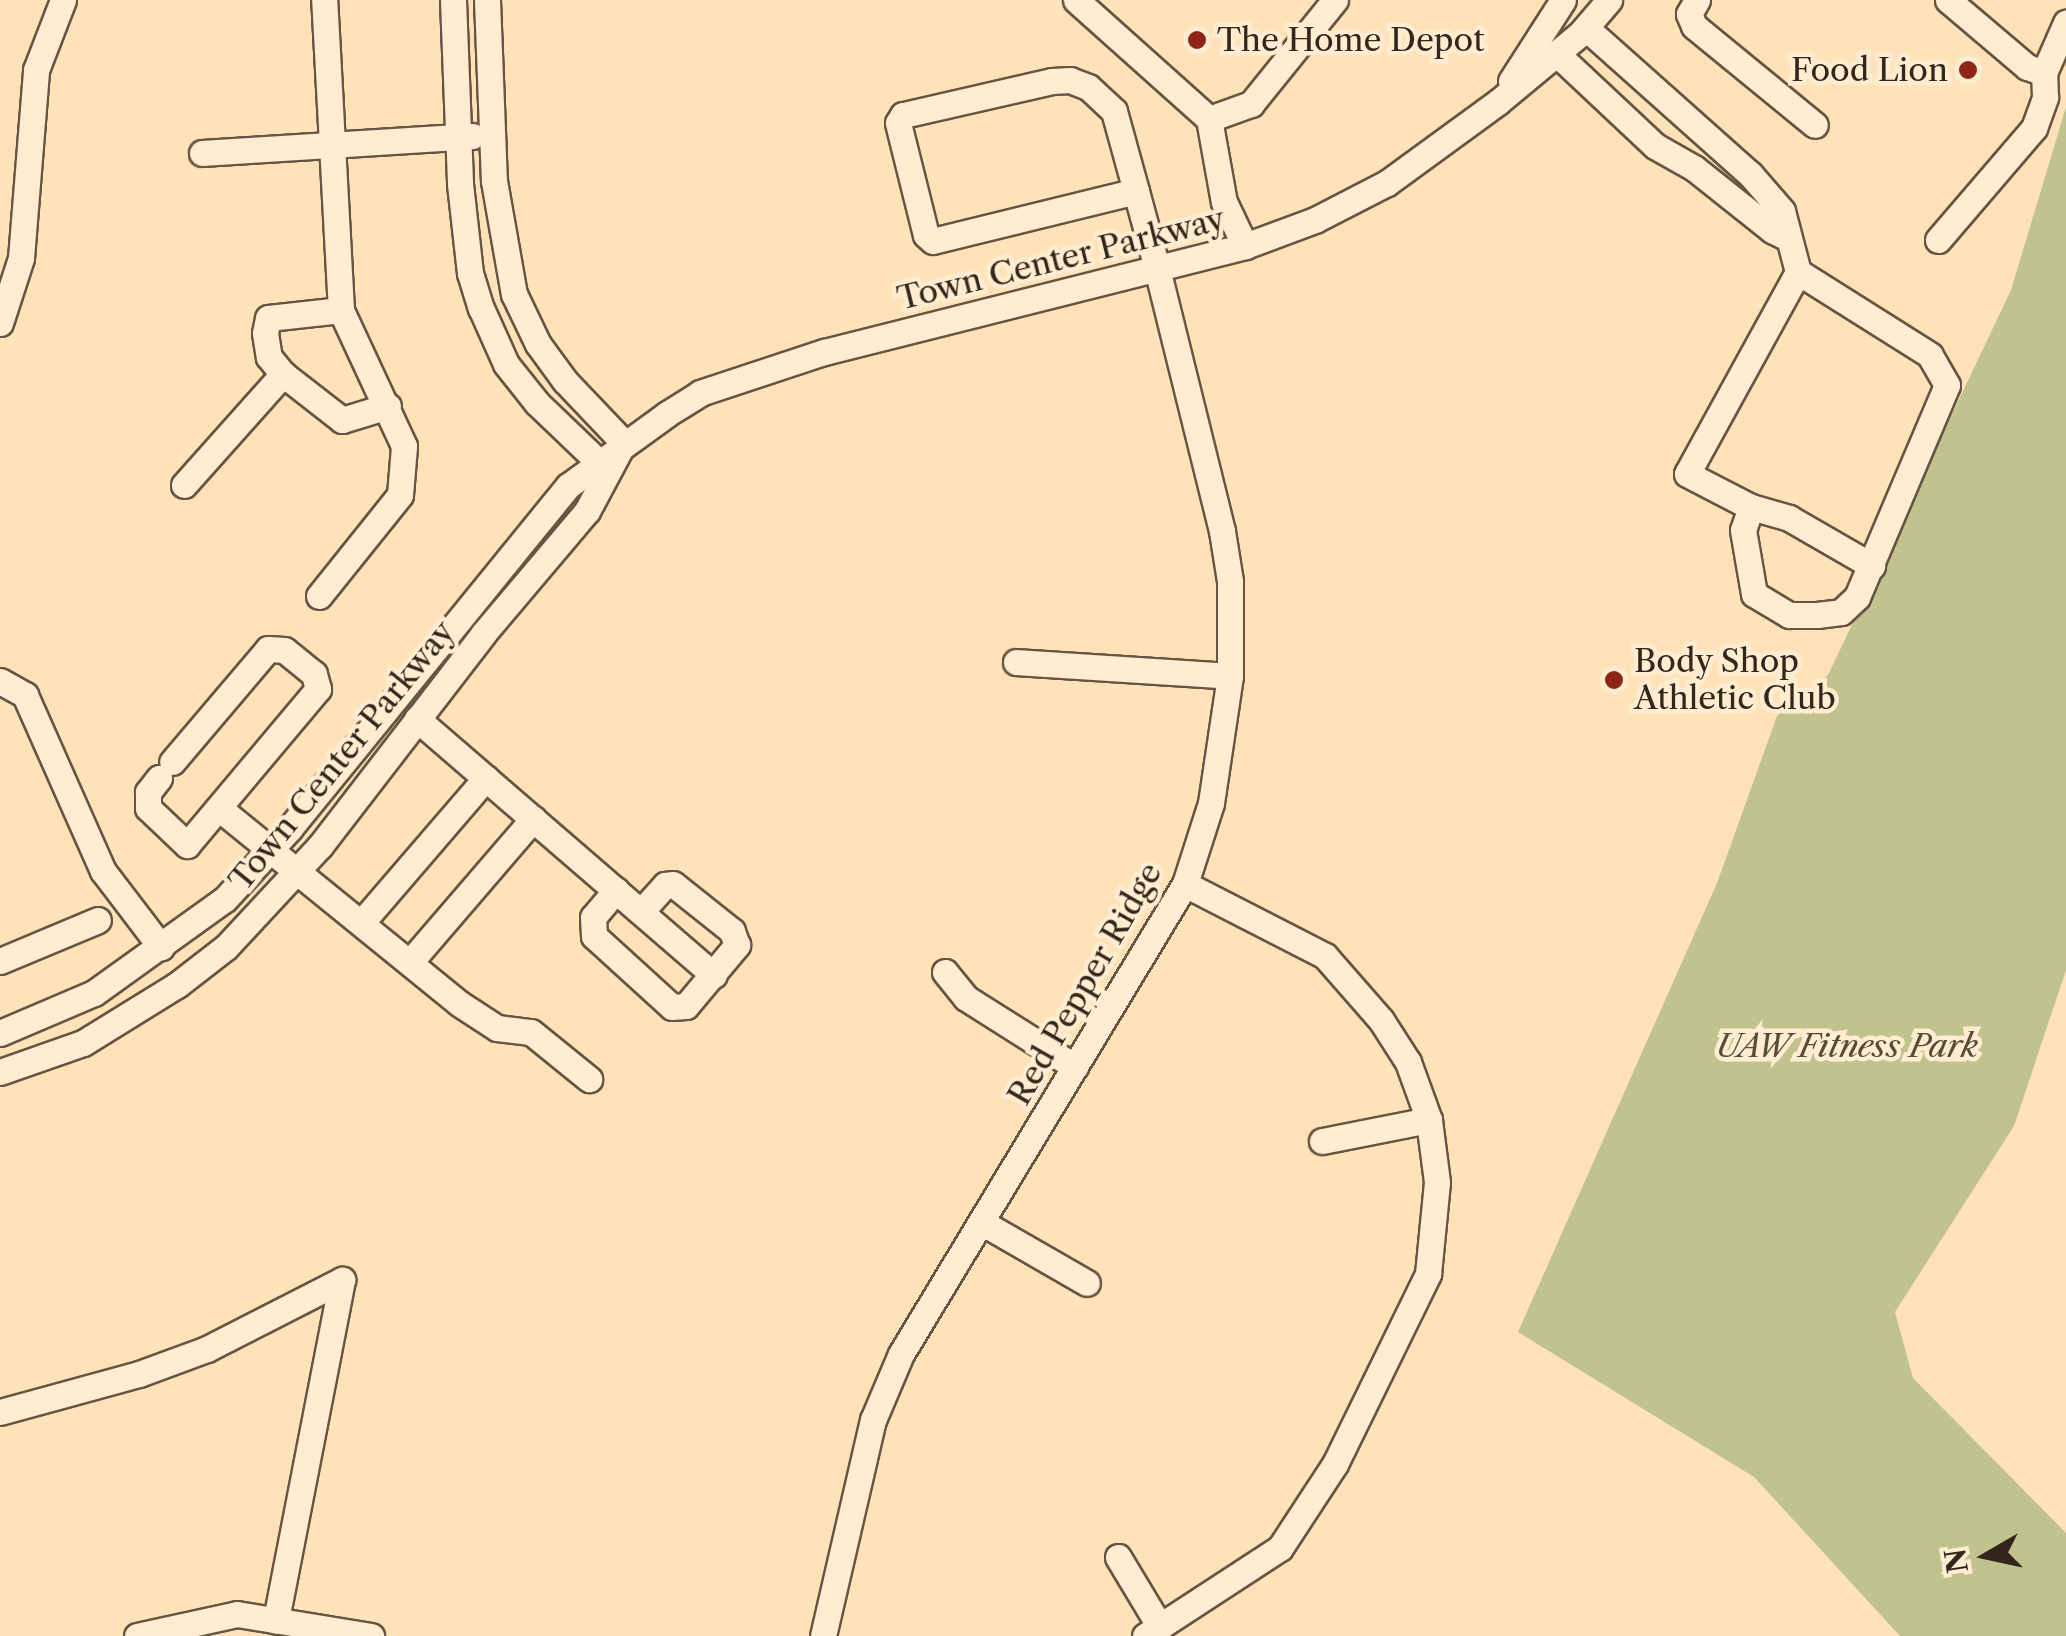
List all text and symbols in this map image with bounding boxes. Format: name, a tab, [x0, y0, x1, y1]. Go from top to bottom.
place label: The Home Depot	[1217, 21, 1484, 59]
marker: The Home Depot	[1186, 29, 1208, 51]
place label: Food Lion	[1791, 51, 1948, 89]
marker: Food Lion	[1957, 59, 1979, 81]
street label: Town Center Parkway	[893, 200, 1229, 318]
street label: Town Center Parkway	[221, 613, 463, 899]
place label: Body Shop Athletic Club	[1634, 643, 1836, 718]
marker: Body Shop Athletic Club	[1603, 669, 1625, 691]
street label: Red Pepper Ridge	[1000, 856, 1170, 1112]
park label: UAW Fitness Park	[1716, 1027, 1978, 1065]
north arrow	[1936, 1506, 2036, 1606]
text: N	[1938, 1546, 1975, 1575]

